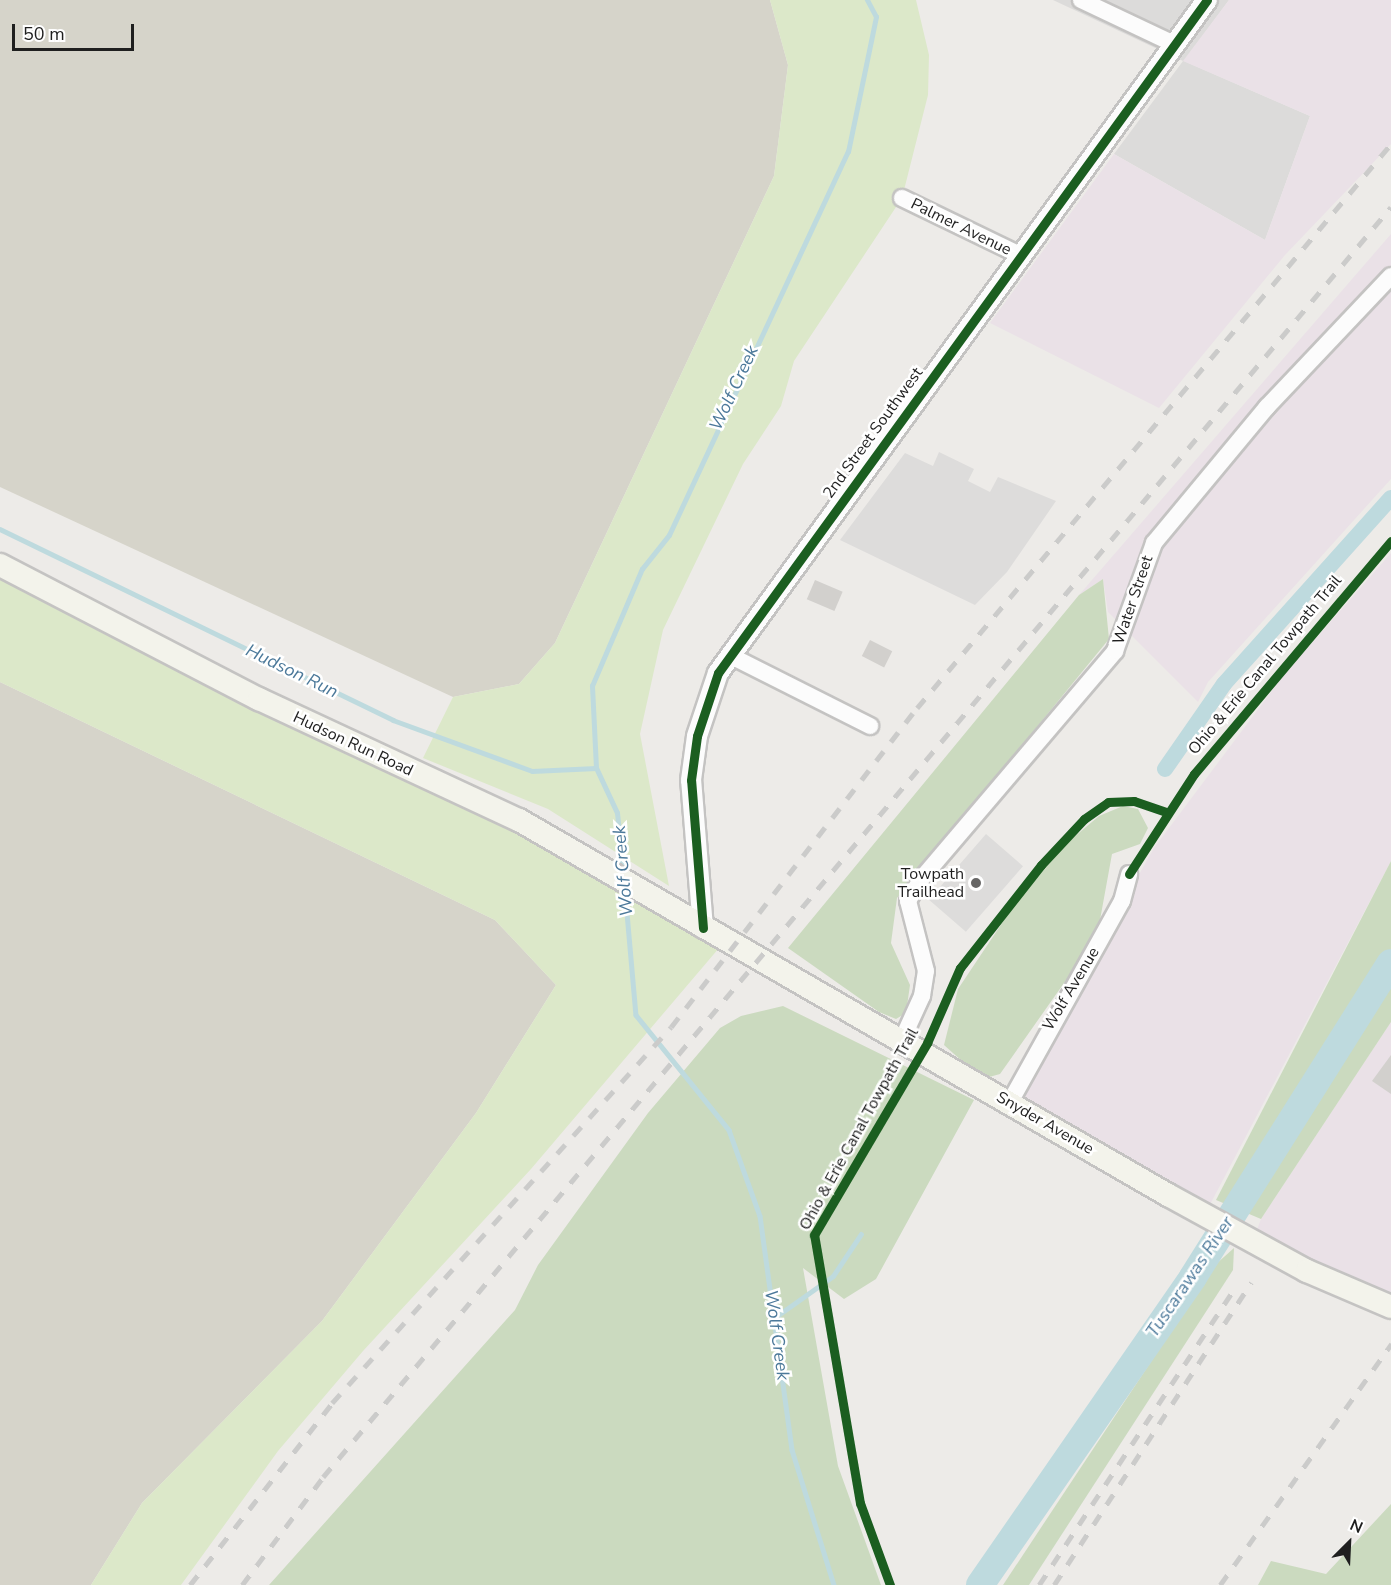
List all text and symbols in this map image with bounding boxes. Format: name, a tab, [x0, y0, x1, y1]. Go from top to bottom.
scale bar	[15, 12, 136, 50]
text: 50 m	[23, 22, 65, 46]
street label: Palmer Avenue	[908, 194, 1014, 260]
water label: Wolf Creek	[705, 342, 763, 434]
street label: 2nd Street Southwest	[819, 364, 927, 502]
street label: Water Street	[1109, 553, 1157, 647]
street label: Ohio & Erie Canal Towpath Trail	[1184, 571, 1346, 759]
water label: Hudson Run	[242, 639, 342, 703]
street label: Hudson Run Road	[290, 708, 416, 780]
water label: Wolf Creek	[608, 825, 638, 917]
place label: Towpath Trailhead	[898, 864, 964, 902]
marker: Towpath Trailhead	[969, 876, 983, 890]
street label: Wolf Avenue	[1039, 944, 1103, 1034]
street label: Ohio & Erie Canal Towpath Trail	[795, 1025, 923, 1233]
street label: Snyder Avenue	[993, 1087, 1097, 1159]
water label: Tuscarawas River	[1142, 1212, 1238, 1342]
water label: Wolf Creek	[760, 1288, 794, 1382]
north arrow	[1319, 1513, 1379, 1573]
text: N	[1346, 1514, 1366, 1539]

